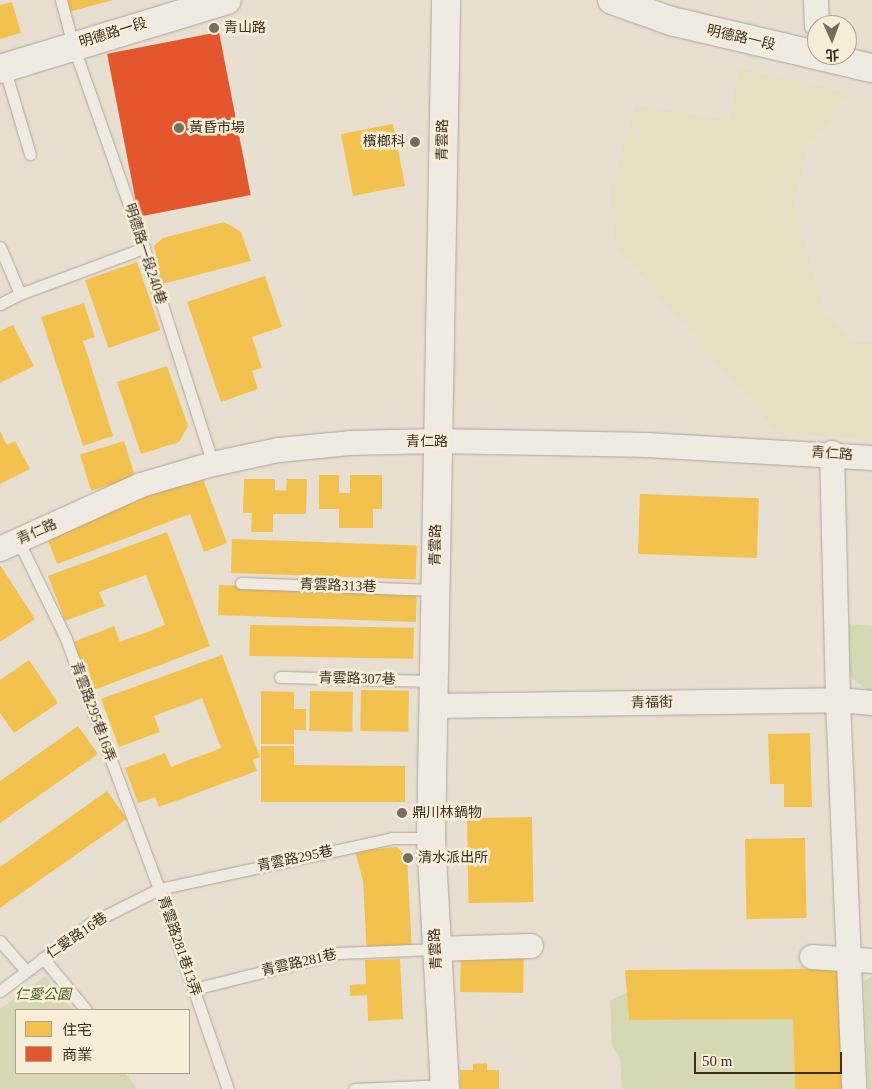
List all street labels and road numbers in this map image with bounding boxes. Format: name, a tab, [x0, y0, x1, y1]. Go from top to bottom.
street label: 明德路一段	[77, 15, 149, 51]
street label: 明德路一段	[705, 22, 777, 54]
street label: 青雲路	[434, 119, 452, 161]
street label: 明德路一段240巷	[121, 201, 169, 307]
street label: 青仁路	[406, 434, 448, 450]
street label: 青仁路	[810, 444, 854, 464]
street label: 青仁路	[14, 516, 60, 548]
street label: 青雲路	[427, 524, 445, 566]
street label: 青雲路313巷	[299, 576, 377, 596]
street label: 青雲路295巷16弄	[67, 660, 119, 764]
street label: 青雲路307巷	[318, 670, 396, 688]
street label: 青福街	[631, 694, 673, 712]
street label: 青雲路295巷	[256, 843, 334, 875]
street label: 青雲路281巷13弄	[154, 894, 204, 998]
street label: 仁愛路16巷	[43, 909, 111, 963]
street label: 青雲路	[427, 928, 445, 970]
street label: 青雲路281巷	[260, 946, 338, 980]

